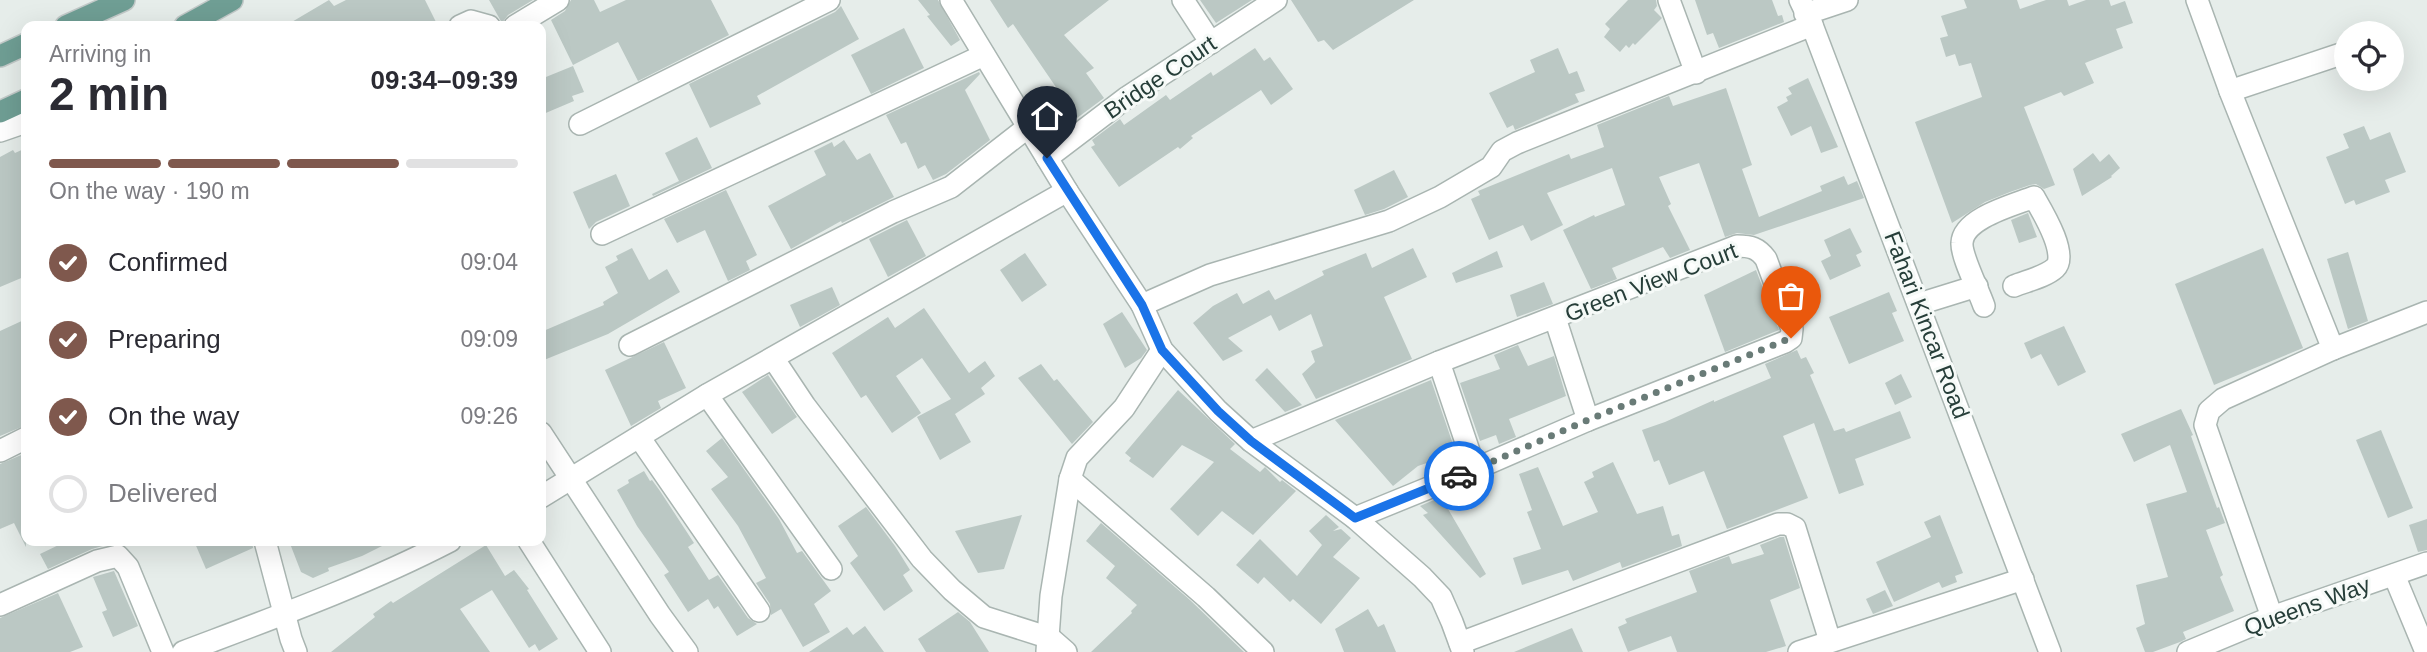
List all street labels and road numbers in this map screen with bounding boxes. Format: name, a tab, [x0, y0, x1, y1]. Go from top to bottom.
street label: Bridge Court	[1099, 30, 1221, 124]
street label: Fahari Kincar Road	[1879, 228, 1975, 422]
street label: Green View Court	[1561, 237, 1741, 327]
street label: Queens Way	[2240, 571, 2374, 641]

